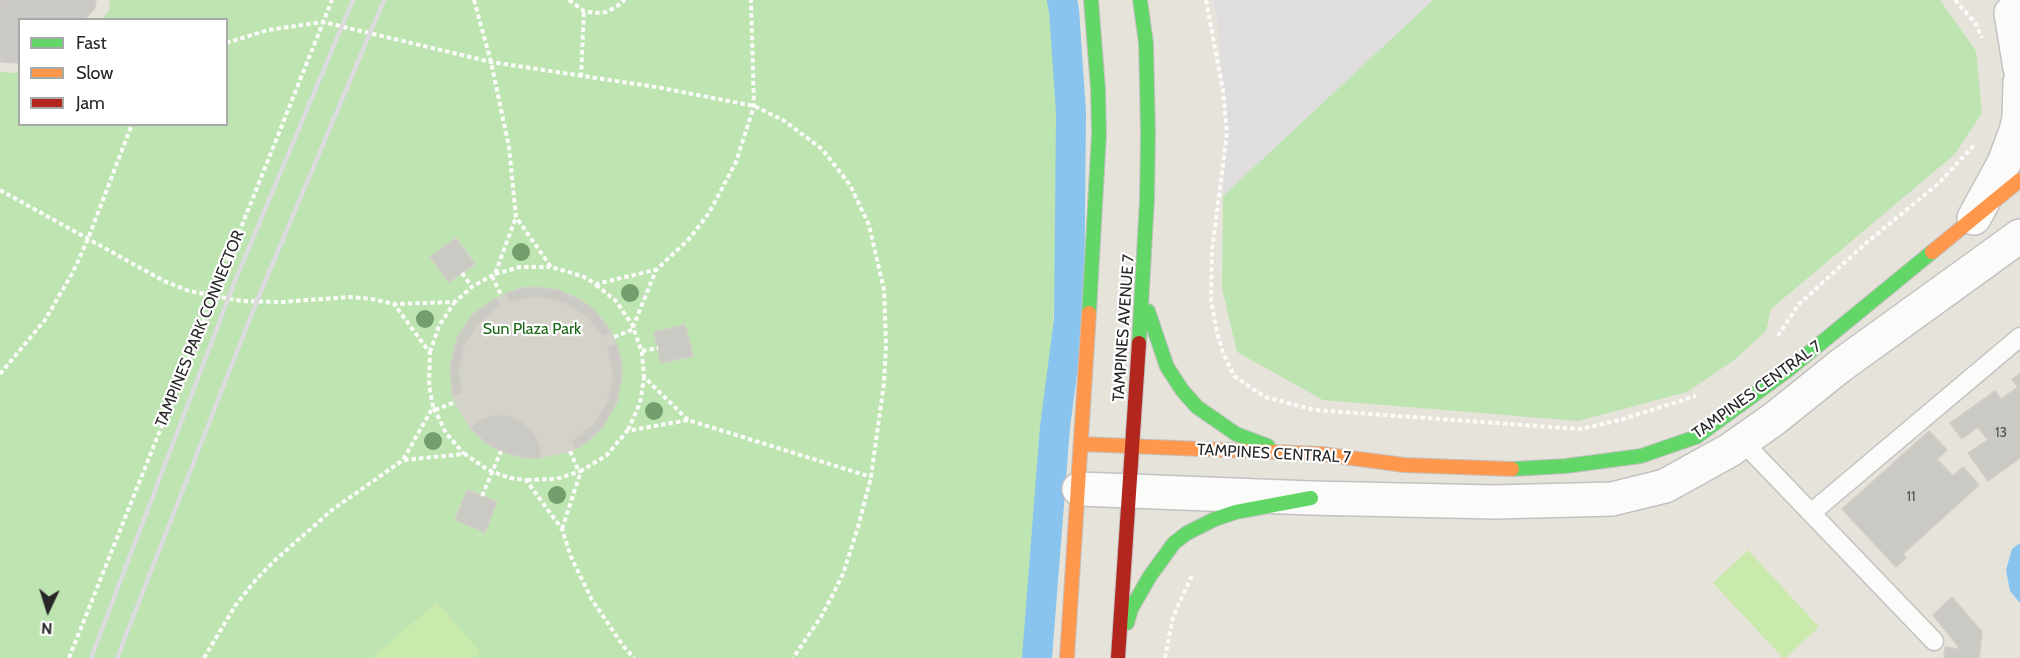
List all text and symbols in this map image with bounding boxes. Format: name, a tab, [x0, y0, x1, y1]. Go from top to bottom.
legend	[18, 18, 228, 126]
text: Fast	[76, 32, 107, 54]
text: Slow	[76, 62, 113, 84]
text: Jam	[76, 92, 105, 114]
street label: TAMPINES PARK CONNECTOR	[152, 228, 248, 430]
street label: TAMPINES AVENUE 7	[1109, 254, 1139, 402]
park label: Sun Plaza Park	[483, 319, 581, 339]
street label: TAMPINES CENTRAL 7	[1689, 337, 1825, 443]
house number: 13	[1995, 425, 2007, 441]
street label: TAMPINES CENTRAL 7	[1196, 440, 1352, 468]
house number: 11	[1906, 489, 1916, 505]
north arrow	[18, 580, 78, 640]
text: N	[40, 619, 53, 638]

